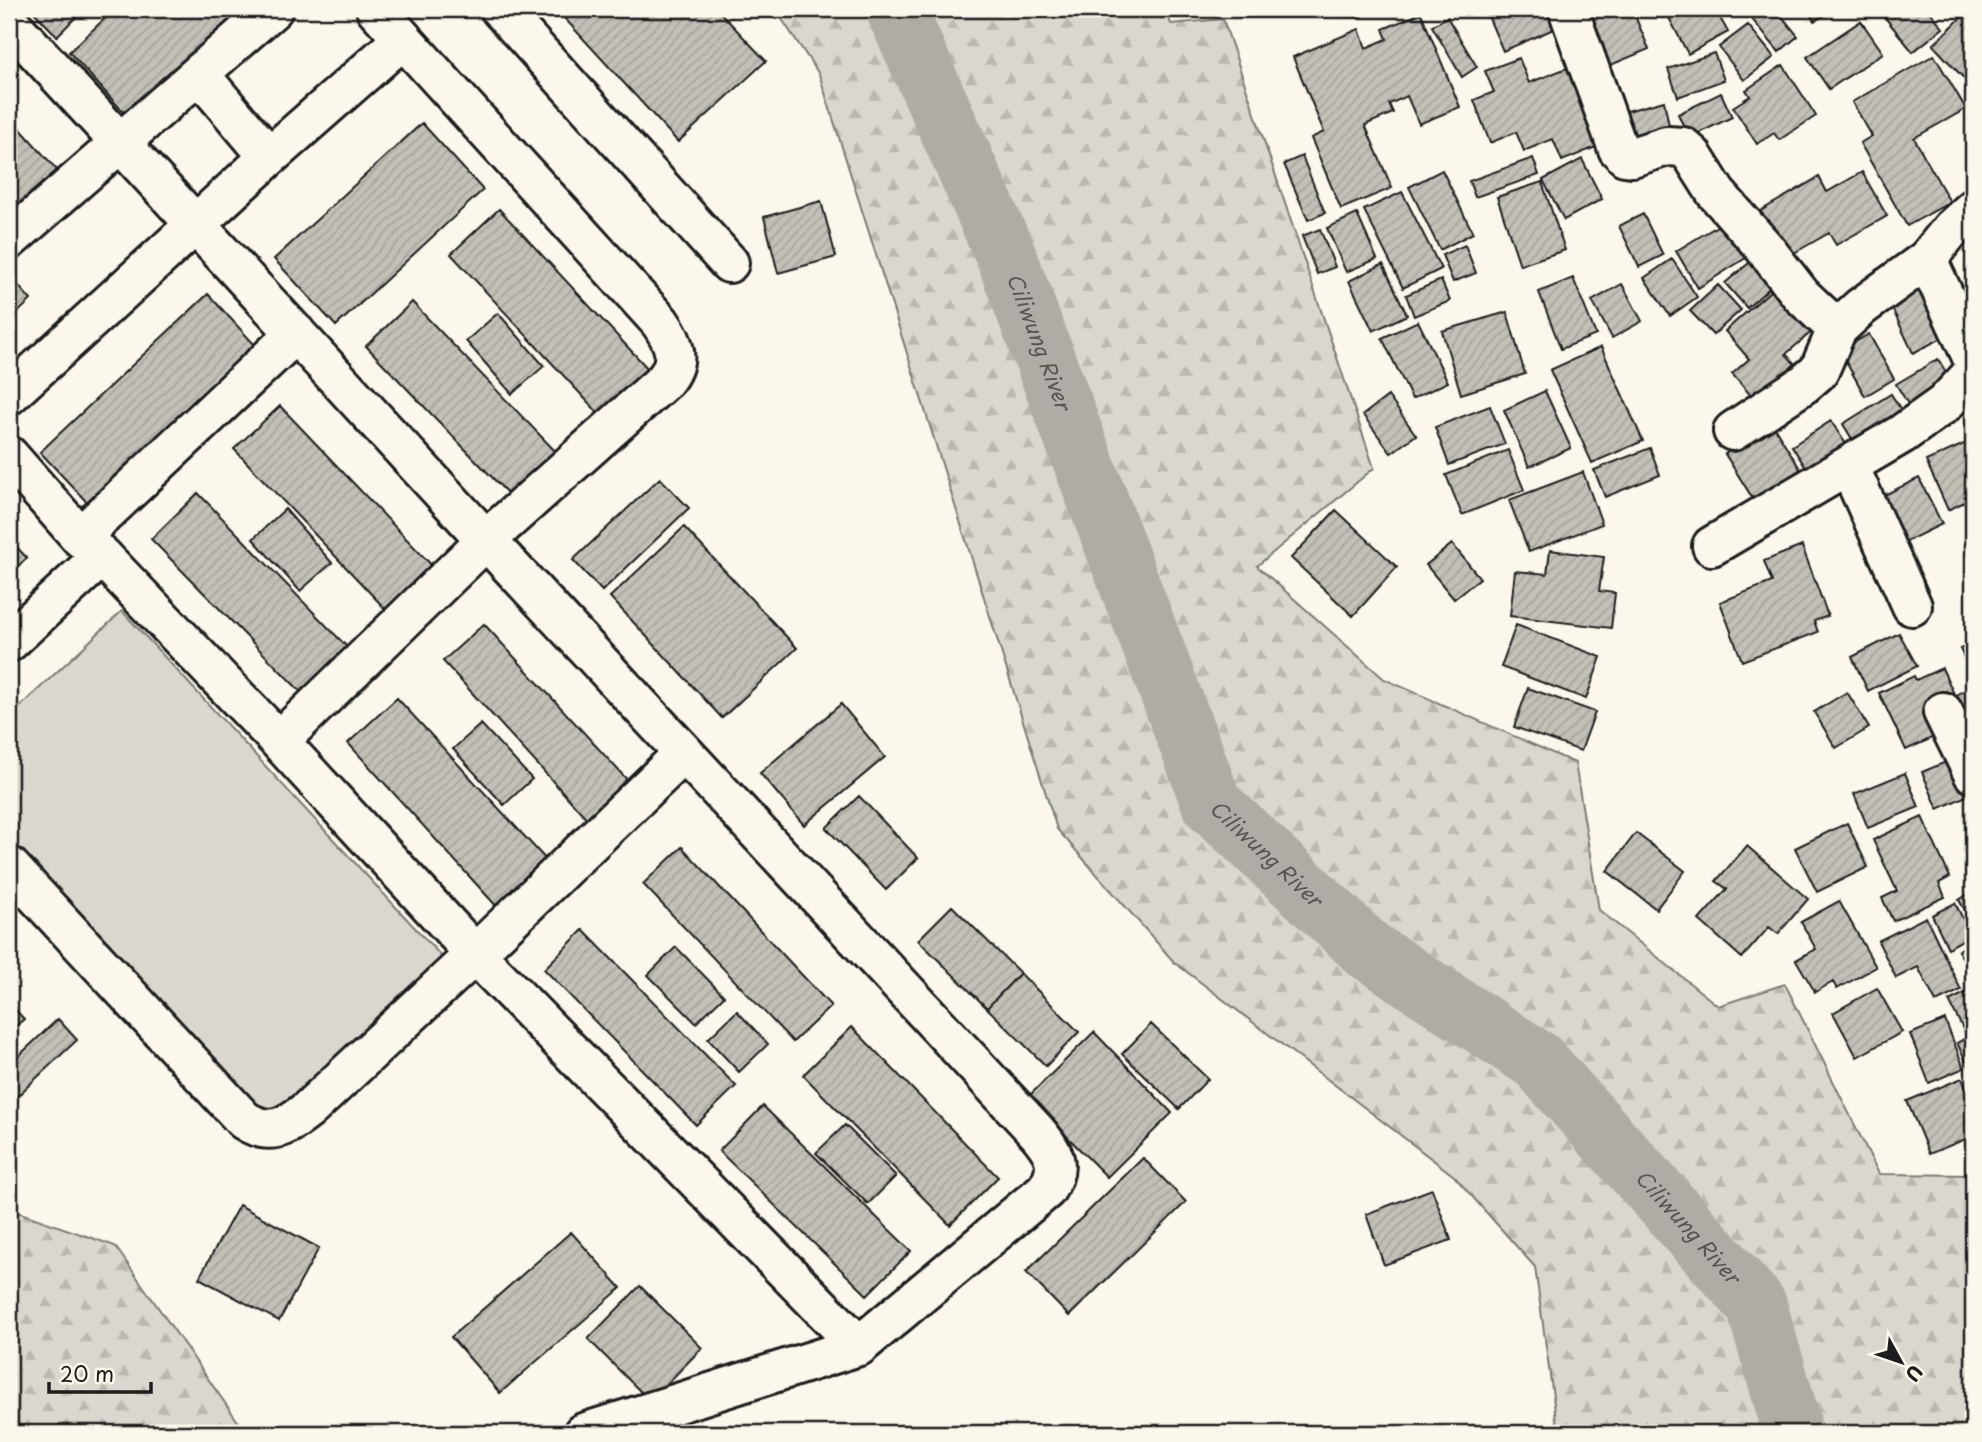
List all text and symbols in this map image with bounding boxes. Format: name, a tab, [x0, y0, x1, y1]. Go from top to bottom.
water label: Ciliwung River	[1000, 268, 1081, 416]
water label: Ciliwung River	[1203, 792, 1332, 915]
water label: Ciliwung River	[1629, 1162, 1750, 1292]
north arrow	[1867, 1326, 1937, 1396]
scale bar	[49, 1351, 150, 1395]
text: 20 m	[60, 1357, 114, 1389]
text: U	[1899, 1359, 1930, 1388]

